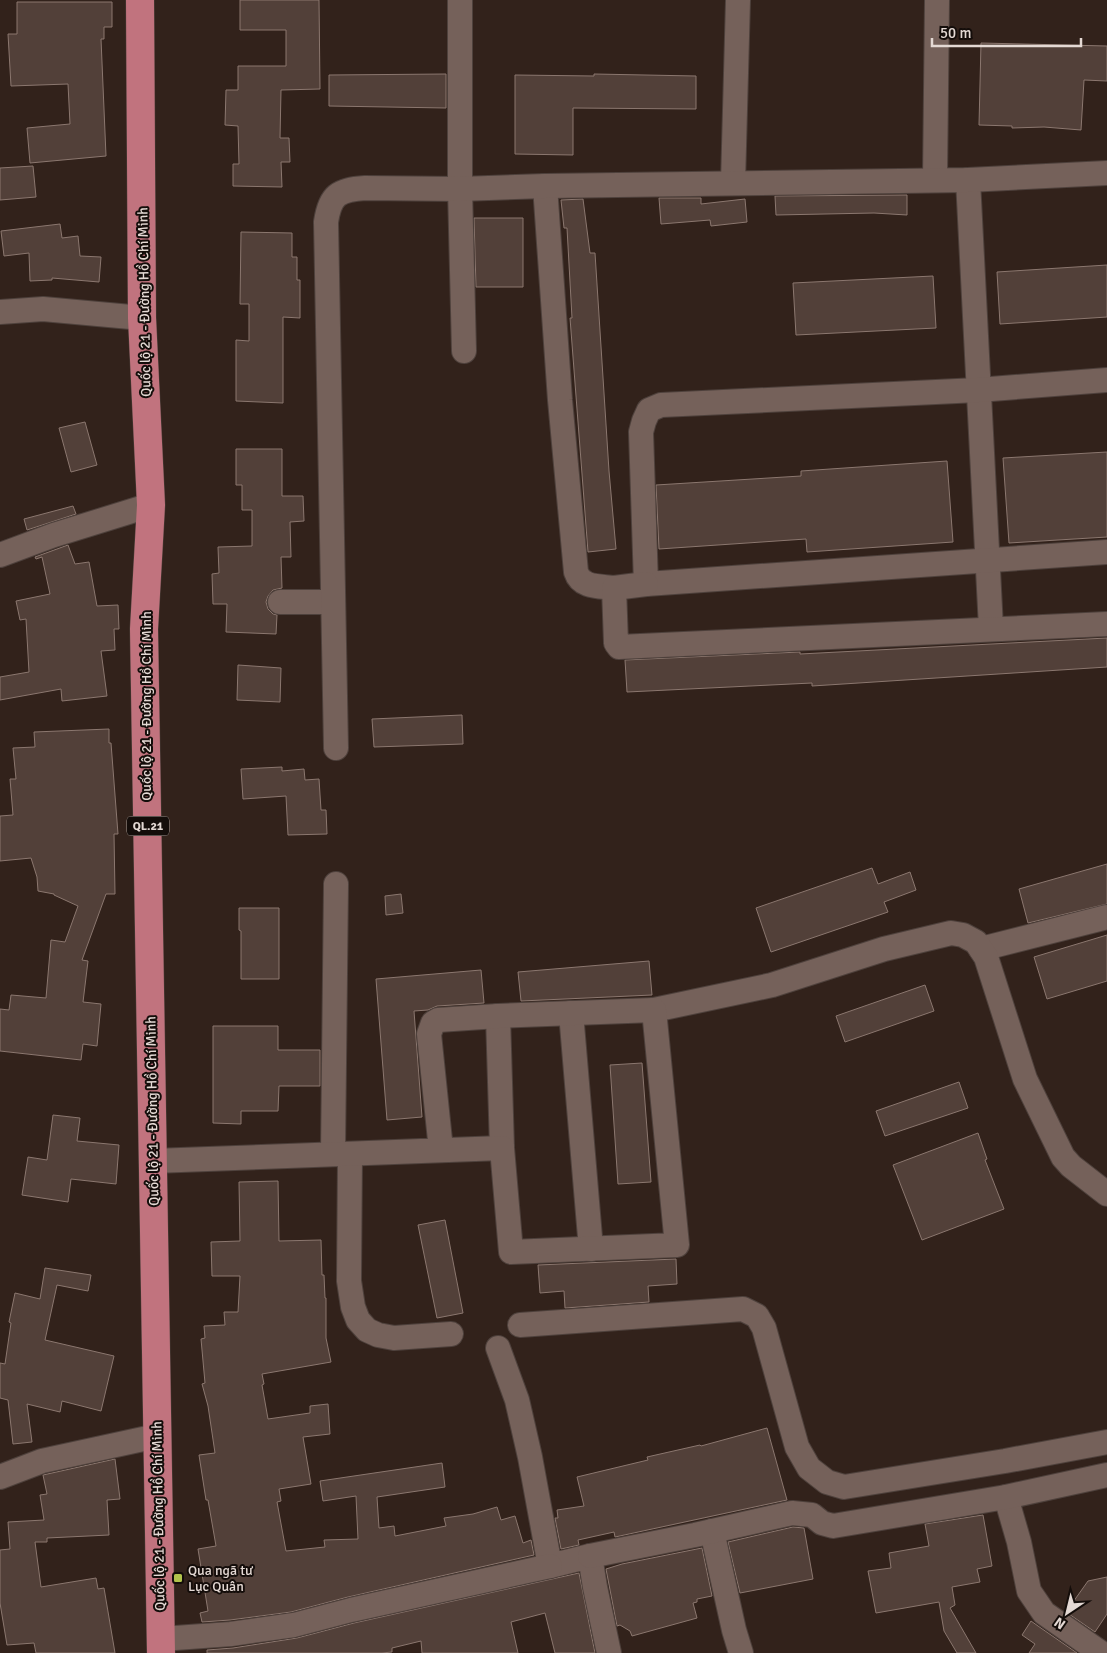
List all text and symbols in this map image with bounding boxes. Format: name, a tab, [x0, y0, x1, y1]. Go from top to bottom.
scale bar	[932, 15, 1081, 47]
text: 50 m	[940, 24, 971, 42]
street label: Quốc lộ 21 - Đường Hồ Chí Minh	[134, 207, 155, 397]
street label: Quốc lộ 21 - Đường Hồ Chí Minh	[138, 611, 155, 801]
road number: QL.21	[127, 816, 169, 836]
street label: Quốc lộ 21 - Đường Hồ Chí Minh	[142, 1016, 163, 1206]
street label: Quốc lộ 21 - Đường Hồ Chí Minh	[148, 1421, 169, 1611]
place label: Qua ngã tư Lục Quân	[188, 1562, 254, 1595]
marker: Qua ngã tư Lục Quân	[172, 1572, 184, 1584]
north arrow	[1042, 1588, 1092, 1638]
text: N	[1051, 1613, 1069, 1633]

